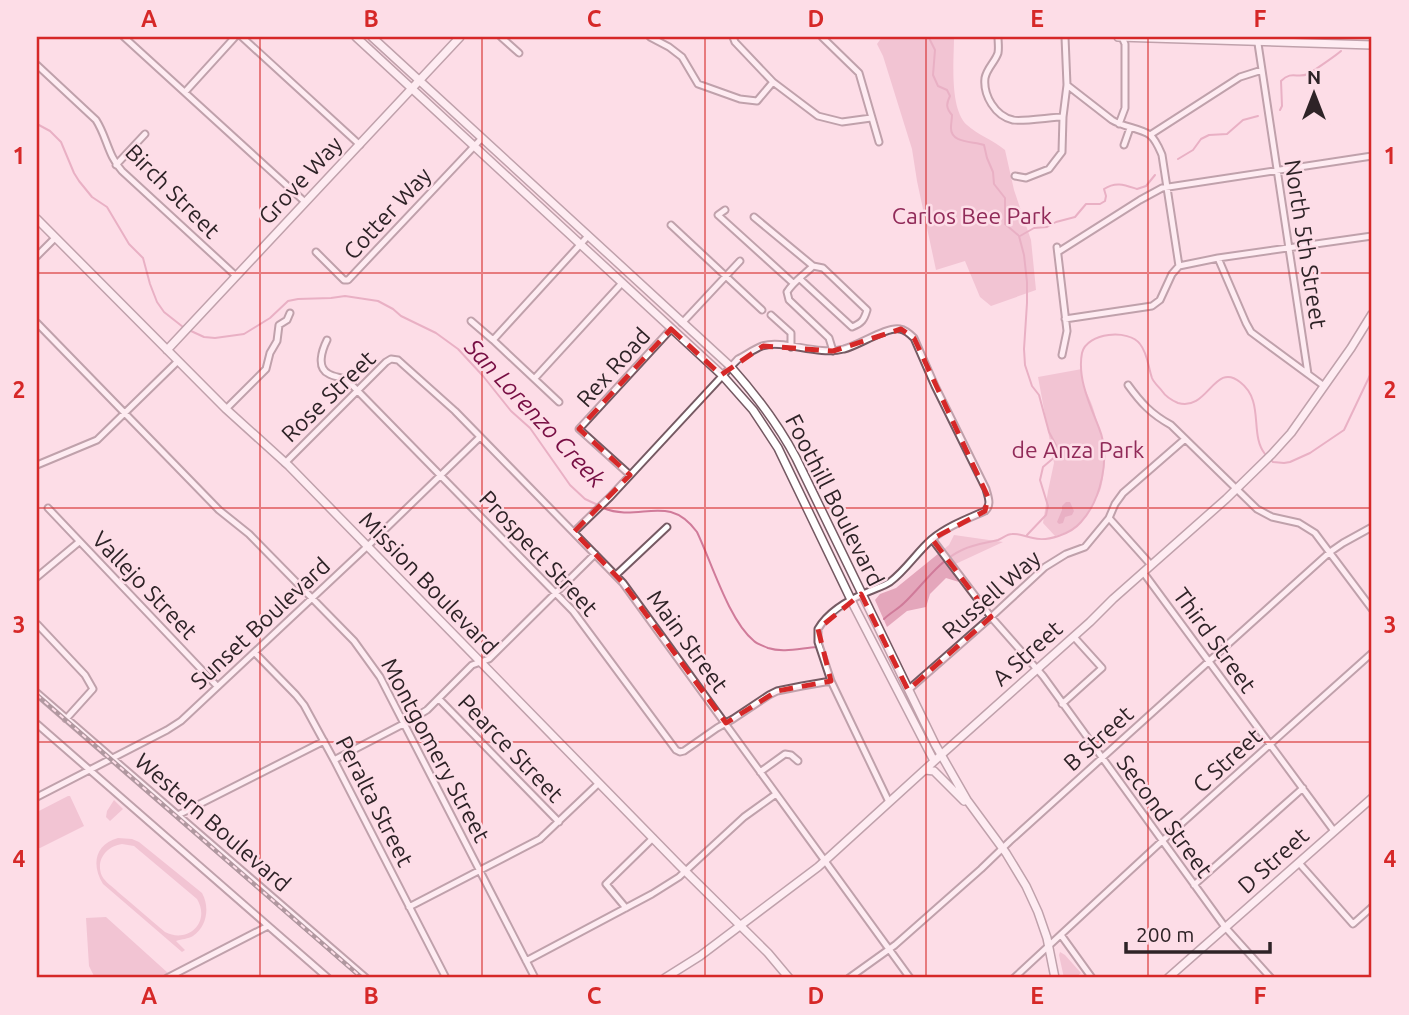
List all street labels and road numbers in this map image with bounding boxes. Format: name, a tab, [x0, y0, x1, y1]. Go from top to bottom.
street label: Grove Way	[253, 131, 347, 229]
street label: Birch Street	[121, 139, 225, 243]
street label: North 5th Street	[1280, 158, 1332, 330]
street label: Cotter Way	[338, 162, 436, 264]
street label: Rex Road	[571, 323, 655, 411]
street label: Rose Street	[276, 345, 380, 447]
street label: Foothill Boulevard	[781, 410, 889, 590]
street label: Prospect Street	[475, 486, 603, 620]
street label: Mission Boulevard	[355, 507, 503, 659]
street label: Vallejo Street	[88, 526, 202, 644]
street label: Russell Way	[937, 545, 1045, 643]
street label: Sunset Boulevard	[186, 552, 334, 694]
street label: Third Street	[1169, 583, 1261, 697]
street label: Main Street	[643, 585, 733, 697]
street label: A Street	[987, 615, 1067, 691]
street label: Montgomery Street	[377, 654, 495, 846]
street label: Pearce Street	[454, 689, 568, 807]
street label: B Street	[1058, 701, 1138, 775]
street label: C Street	[1188, 723, 1266, 797]
street label: Peralta Street	[331, 732, 419, 870]
street label: Western Boulevard	[130, 748, 296, 896]
street label: Second Street	[1112, 750, 1218, 882]
street label: D Street	[1233, 822, 1313, 898]

